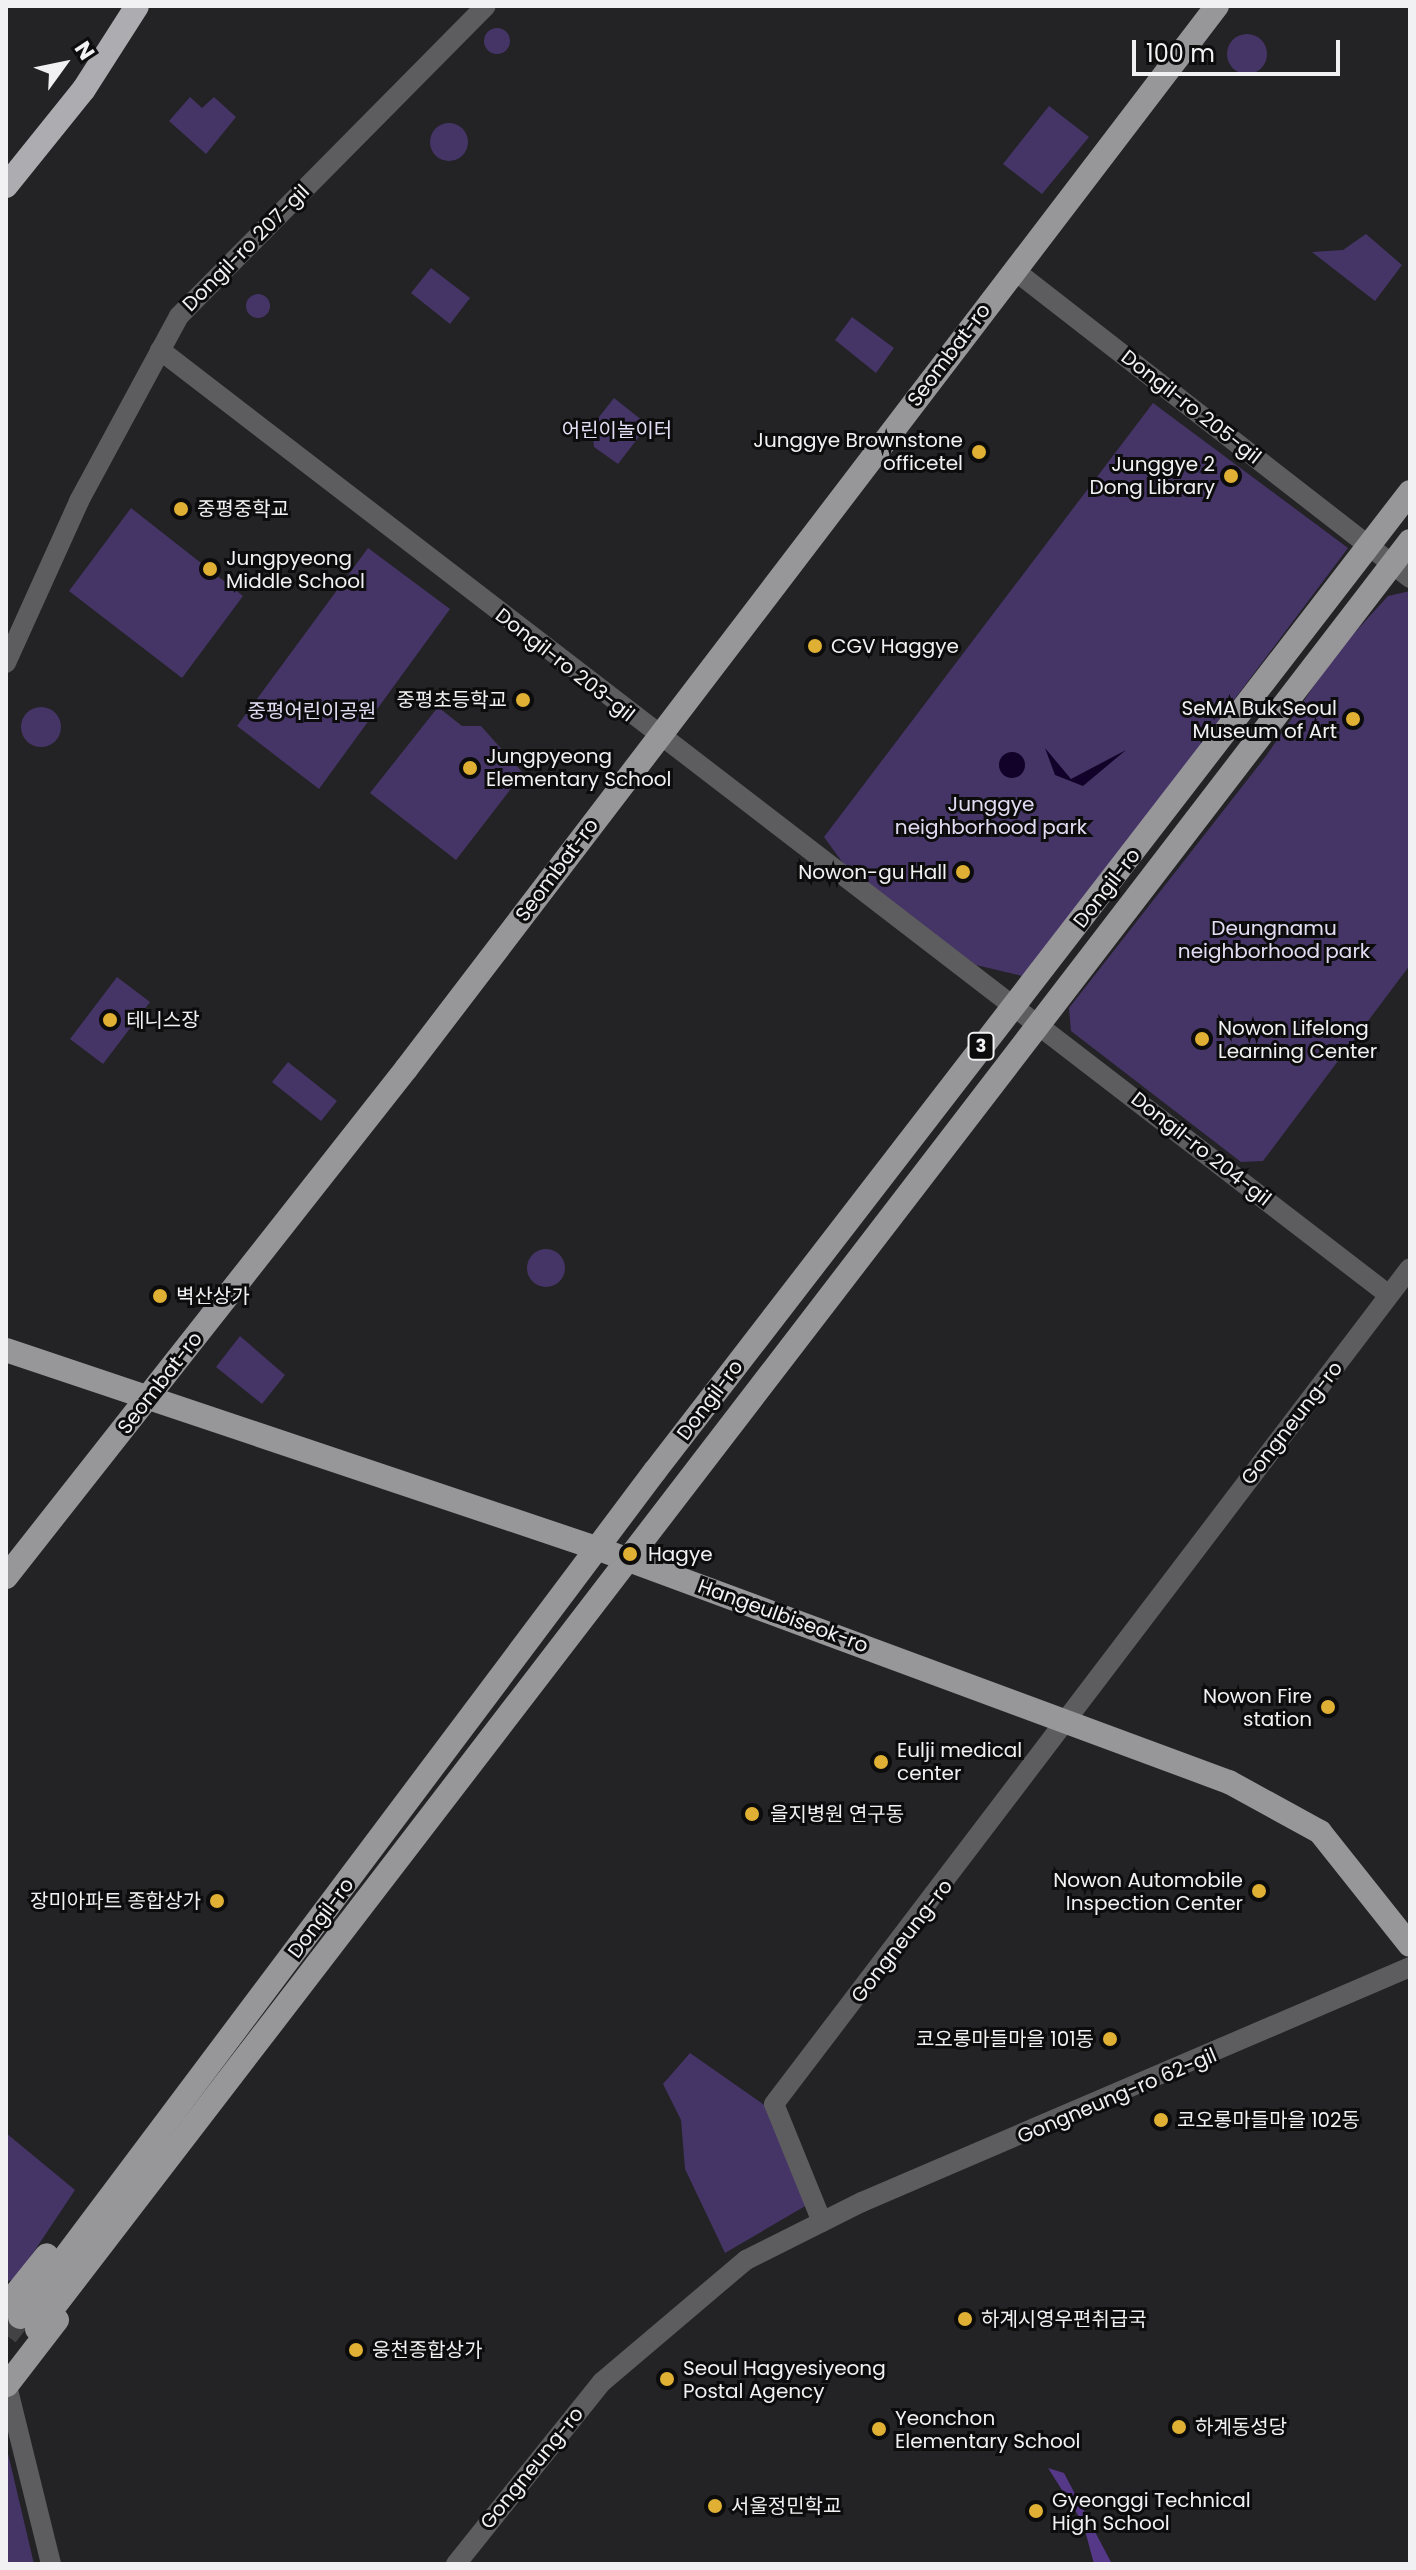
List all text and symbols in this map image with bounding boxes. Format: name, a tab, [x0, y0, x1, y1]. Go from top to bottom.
north arrow	[24, 24, 104, 104]
scale bar	[1136, 24, 1344, 74]
text: N	[67, 35, 102, 66]
text: 100 m	[1146, 37, 1215, 70]
street label: Dongil-ro 207-gil	[178, 180, 314, 316]
street label: Seombat-ro	[902, 299, 996, 411]
street label: Dongil-ro 205-gil	[1116, 345, 1266, 469]
park label: 어린이놀이터	[562, 418, 672, 442]
place label: Junggye Brownstone officetel	[753, 428, 963, 475]
marker: Junggye Brownstone officetel	[970, 443, 988, 461]
place label: Junggye 2 Dong Library	[1090, 452, 1215, 499]
marker: Junggye 2 Dong Library	[1222, 467, 1240, 485]
place label: 중평중학교	[197, 497, 289, 521]
marker: 중평중학교	[172, 500, 190, 518]
place label: Jungpyeong Middle School	[226, 546, 365, 593]
marker: Jungpyeong Middle School	[201, 560, 219, 578]
street label: Dongil-ro 203-gil	[491, 603, 639, 727]
place label: CGV Haggye	[831, 634, 959, 658]
marker: CGV Haggye	[806, 637, 824, 655]
place label: 중평초등학교	[397, 688, 507, 712]
marker: 중평초등학교	[514, 691, 532, 709]
place label: SeMA Buk Seoul Museum of Art	[1181, 696, 1337, 743]
park label: 중평어린이공원	[248, 699, 376, 723]
marker: SeMA Buk Seoul Museum of Art	[1344, 710, 1362, 728]
place label: Jungpyeong Elementary School	[486, 744, 671, 791]
marker: Jungpyeong Elementary School	[461, 759, 479, 777]
park label: Junggye neighborhood park	[895, 793, 1087, 840]
street label: Seombat-ro	[510, 814, 604, 926]
street label: Dongil-ro	[1068, 843, 1146, 933]
place label: Nowon-gu Hall	[798, 860, 947, 884]
marker: Nowon-gu Hall	[954, 863, 972, 881]
park label: Deungnamu neighborhood park	[1178, 917, 1370, 964]
place label: 테니스장	[126, 1008, 200, 1032]
marker: 테니스장	[101, 1011, 119, 1029]
place label: Nowon Lifelong Learning Center	[1218, 1016, 1377, 1063]
marker: Nowon Lifelong Learning Center	[1193, 1030, 1211, 1048]
road number: 3	[967, 1032, 995, 1060]
street label: Dongil-ro 204-gil	[1126, 1087, 1276, 1211]
place label: 벽산상가	[176, 1284, 250, 1308]
marker: 벽산상가	[151, 1287, 169, 1305]
street label: Seombat-ro	[113, 1327, 207, 1439]
street label: Dongil-ro	[672, 1355, 748, 1445]
street label: Gongneung-ro	[1236, 1356, 1348, 1490]
place label: Hagye	[648, 1542, 713, 1566]
marker: Hagye	[619, 1543, 641, 1565]
street label: Hangeulbiseok-ro	[695, 1574, 871, 1658]
place label: Nowon Fire station	[1203, 1684, 1312, 1731]
marker: Nowon Fire station	[1319, 1698, 1337, 1716]
place label: Eulji medical center	[897, 1738, 1022, 1785]
marker: Eulji medical center	[872, 1753, 890, 1771]
place label: 을지병원 연구동	[770, 1802, 904, 1826]
marker: 을지병원 연구동	[741, 1803, 763, 1825]
place label: Nowon Automobile Inspection Center	[1053, 1868, 1243, 1915]
street label: Dongil-ro	[283, 1873, 359, 1963]
street label: Gongneung-ro	[846, 1874, 958, 2008]
marker: Nowon Automobile Inspection Center	[1250, 1882, 1268, 1900]
place label: 장미아파트 종합상가	[30, 1889, 201, 1913]
marker: 장미아파트 종합상가	[208, 1892, 226, 1910]
place label: 코오롱마들마을 101동	[916, 2027, 1094, 2051]
marker: 코오롱마들마을 101동	[1101, 2030, 1119, 2048]
street label: Gongneung-ro 62-gil	[1014, 2043, 1220, 2149]
place label: 코오롱마들마을 102동	[1177, 2108, 1360, 2132]
marker: 코오롱마들마을 102동	[1152, 2111, 1170, 2129]
place label: 하계시영우편취급국	[981, 2307, 1147, 2331]
marker: 하계시영우편취급국	[956, 2310, 974, 2328]
place label: 웅천종합상가	[372, 2338, 482, 2362]
marker: 웅천종합상가	[347, 2341, 365, 2359]
place label: Seoul Hagyesiyeong Postal Agency	[683, 2356, 886, 2403]
marker: Seoul Hagyesiyeong Postal Agency	[658, 2370, 676, 2388]
street label: Gongneung-ro	[475, 2402, 589, 2534]
place label: Yeonchon Elementary School	[895, 2406, 1080, 2453]
place label: 하계동성당	[1195, 2415, 1287, 2439]
marker: 하계동성당	[1170, 2418, 1188, 2436]
marker: Yeonchon Elementary School	[870, 2420, 888, 2438]
place label: Gyeonggi Technical High School	[1052, 2488, 1251, 2535]
place label: 서울정민학교	[731, 2494, 841, 2518]
marker: 서울정민학교	[706, 2497, 724, 2515]
marker: Gyeonggi Technical High School	[1027, 2502, 1045, 2520]

